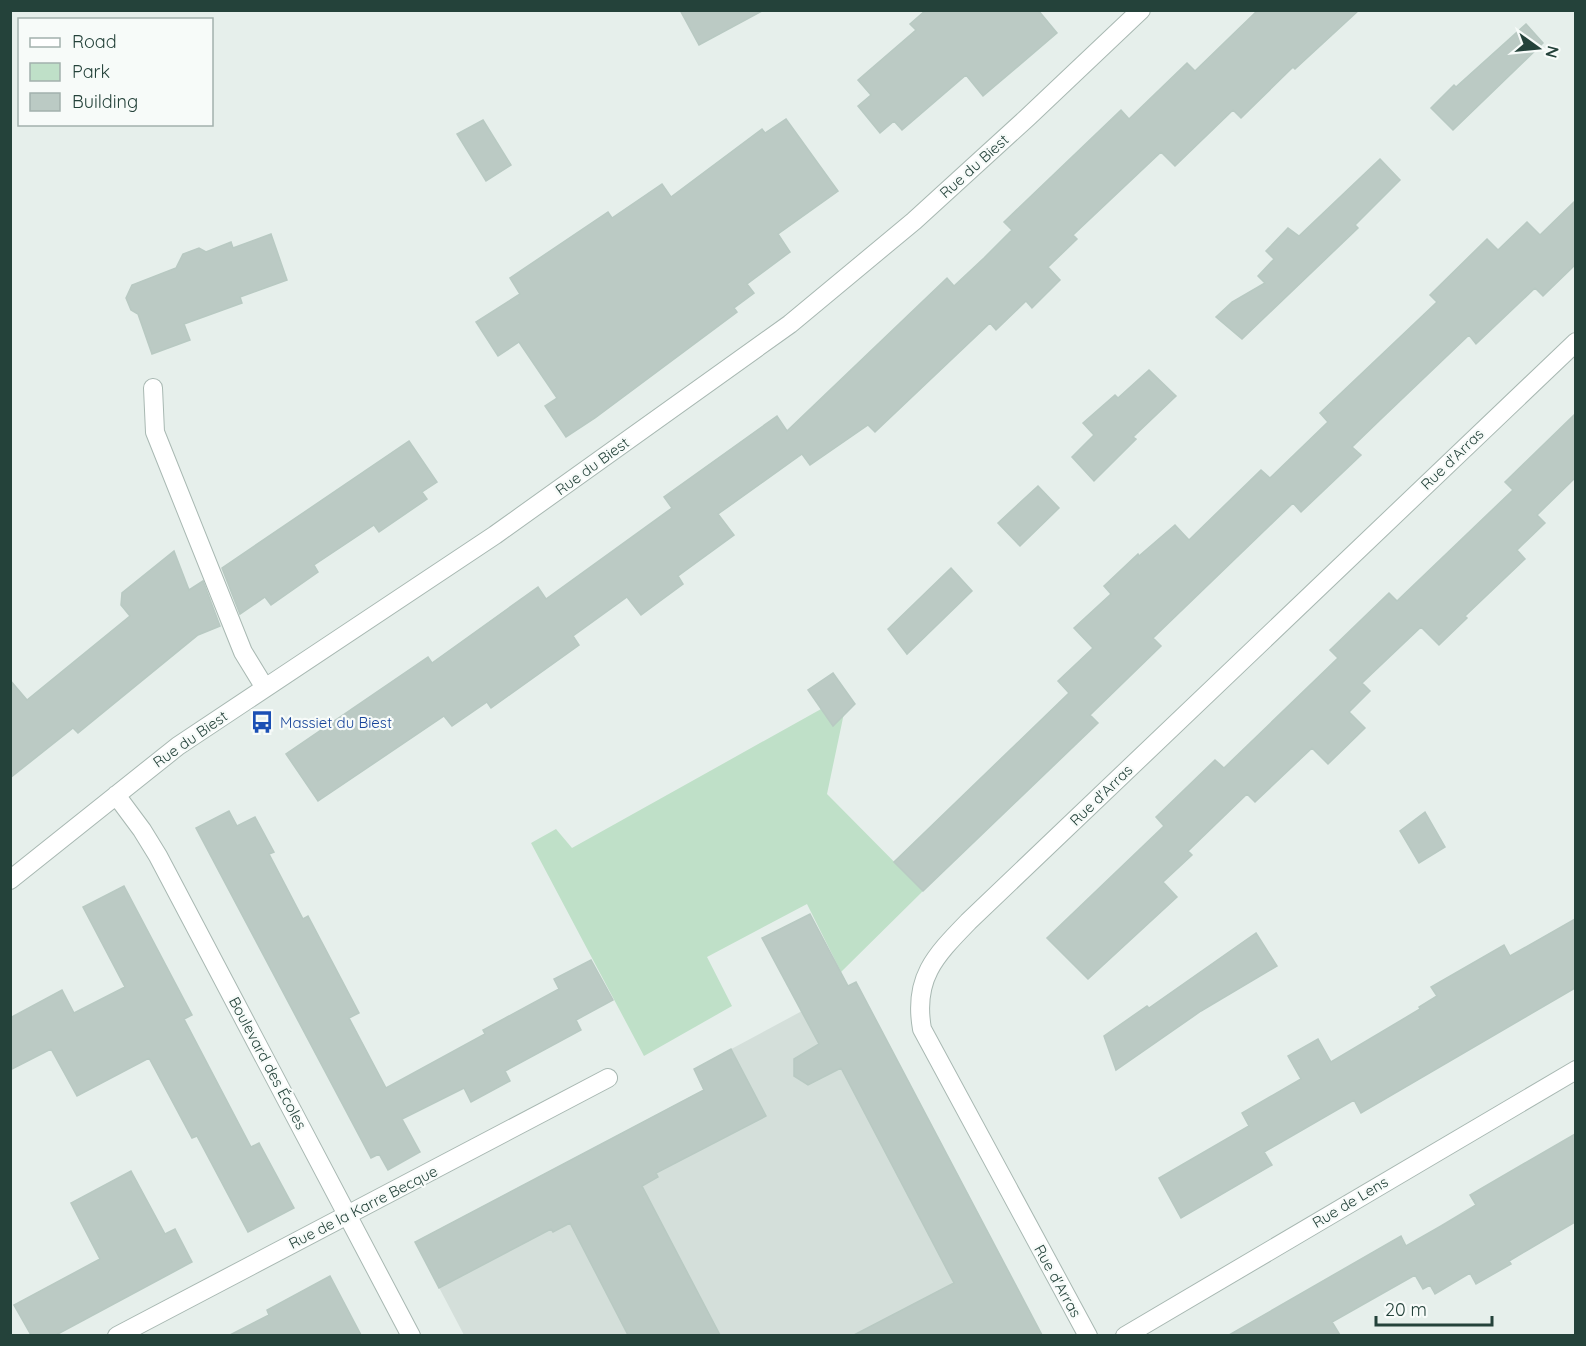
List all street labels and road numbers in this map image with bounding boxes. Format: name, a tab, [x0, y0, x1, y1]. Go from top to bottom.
street label: Rue du Biest	[935, 130, 1013, 202]
street label: Rue d'Arras	[1417, 424, 1487, 494]
street label: Rue du Biest	[551, 433, 633, 499]
street label: Rue du Biest	[149, 706, 231, 772]
street label: Rue d'Arras	[1066, 760, 1136, 830]
street label: Boulevard des Écoles	[225, 993, 311, 1133]
street label: Rue de la Karre Becque	[285, 1161, 441, 1253]
street label: Rue de Lens	[1309, 1172, 1391, 1232]
street label: Rue d'Arras	[1030, 1241, 1086, 1321]

